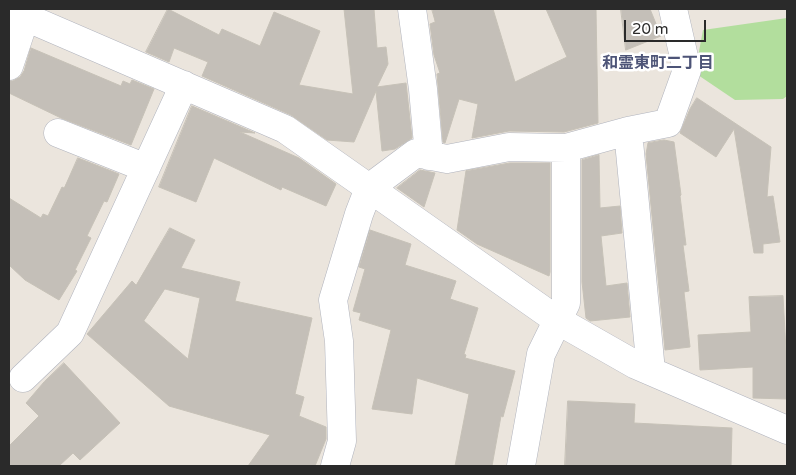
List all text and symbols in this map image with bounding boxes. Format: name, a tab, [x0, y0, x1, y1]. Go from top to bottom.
scale bar	[626, 10, 708, 42]
text: 20 m	[632, 20, 669, 38]
district label: 和霊東町二丁目	[602, 54, 714, 74]

